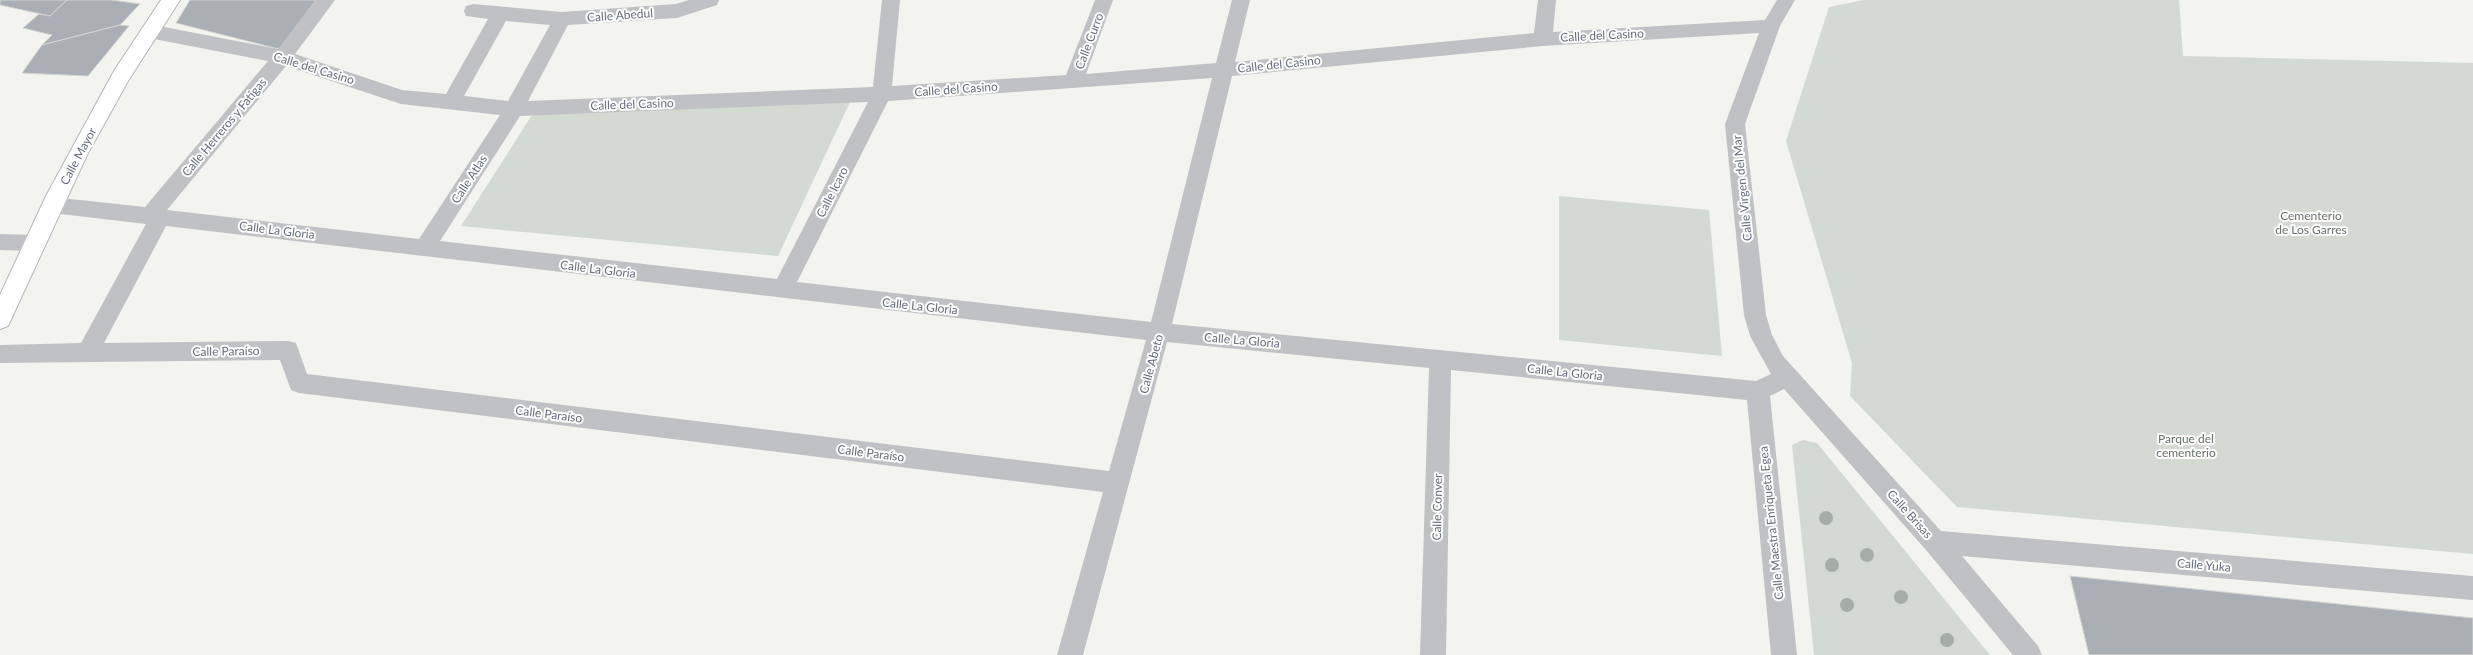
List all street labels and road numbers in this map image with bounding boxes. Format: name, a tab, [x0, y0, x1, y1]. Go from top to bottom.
street label: Calle Abedul	[587, 5, 653, 25]
street label: Calle Curro	[1071, 11, 1107, 71]
street label: Calle del Casino	[1560, 25, 1644, 45]
street label: Calle del Casino	[272, 49, 356, 87]
street label: Calle del Casino	[1237, 52, 1322, 76]
street label: Calle Herreros y Fatigas	[179, 75, 269, 179]
street label: Calle del Casino	[914, 79, 998, 99]
street label: Calle del Casino	[590, 95, 674, 113]
street label: Calle Mayor	[57, 124, 100, 187]
street label: Calle Virgen del Mar	[1729, 134, 1755, 242]
street label: Calle Atlas	[448, 152, 490, 206]
street label: Calle Icaro	[813, 164, 851, 220]
street label: Calle La Gloria	[238, 218, 316, 242]
street label: Calle La Gloria	[559, 257, 637, 281]
street label: Calle La Gloria	[882, 295, 959, 317]
street label: Calle La Gloria	[1204, 329, 1280, 351]
street label: Calle Abeto	[1136, 332, 1166, 395]
street label: Calle Paraíso	[192, 343, 260, 359]
street label: Calle La Gloria	[1527, 361, 1604, 383]
street label: Calle Paraíso	[515, 402, 583, 426]
street label: Calle Paraíso	[837, 441, 905, 465]
street label: Calle Maestra Enriqueta Egea	[1755, 446, 1787, 600]
street label: Calle Conver	[1429, 473, 1445, 541]
street label: Calle Brisas	[1884, 487, 1936, 541]
street label: Calle Yuka	[2177, 555, 2231, 575]

